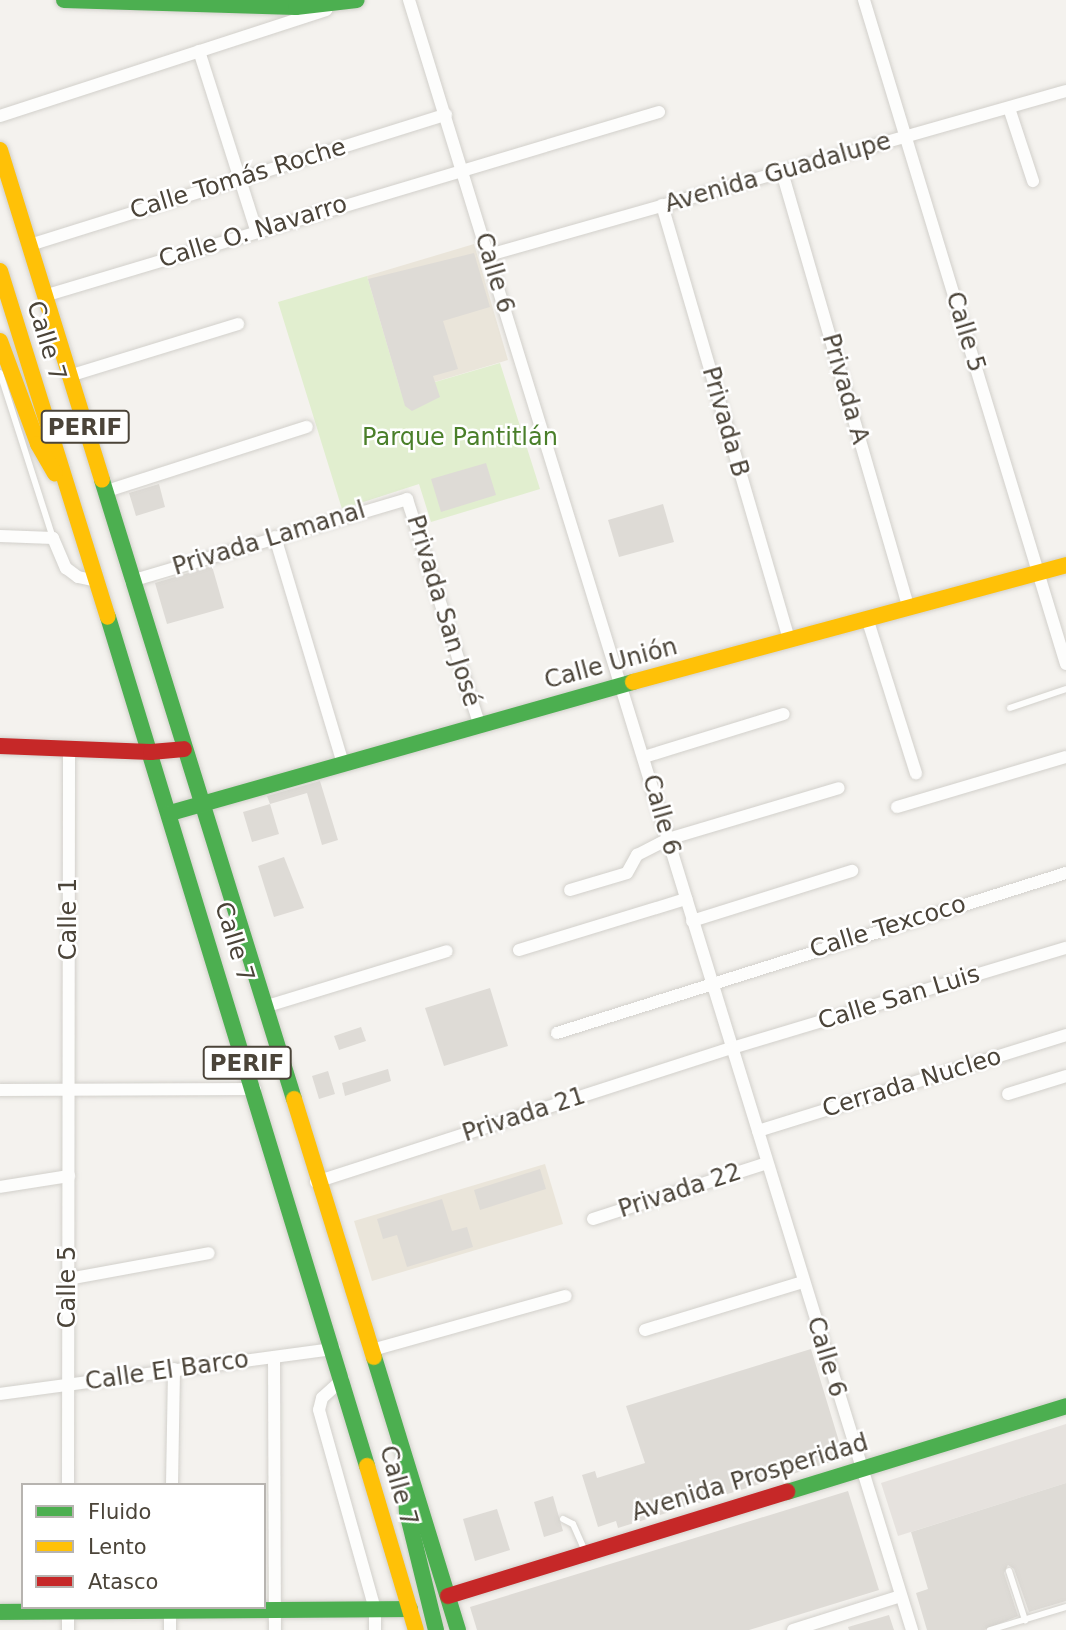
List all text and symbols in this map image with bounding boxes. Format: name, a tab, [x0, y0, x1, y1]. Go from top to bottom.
street label: Avenida Guadalupe	[662, 127, 894, 219]
street label: Calle Tomás Roche	[127, 132, 349, 226]
street label: Calle O. Navarro	[155, 190, 351, 274]
street label: Calle 6	[468, 229, 520, 317]
street label: Calle 5	[939, 288, 991, 376]
street label: Calle 7	[20, 297, 72, 385]
street label: Privada A	[816, 330, 874, 448]
street label: Privada B	[696, 363, 754, 481]
road number: PERIF	[40, 408, 130, 446]
park label: Parque Pantitlán	[362, 424, 558, 452]
street label: Privada Lamanal	[169, 496, 369, 582]
street label: Privada San José	[400, 512, 486, 710]
street label: Calle Unión	[541, 632, 681, 696]
street label: Calle 6	[636, 771, 686, 859]
street label: Calle 1	[55, 878, 83, 960]
street label: Calle Texcoco	[806, 890, 970, 964]
street label: Calle 7	[208, 898, 260, 986]
street label: Calle San Luis	[815, 960, 983, 1036]
street label: Cerrada Nucleo	[819, 1042, 1005, 1124]
road number: PERIF	[202, 1044, 292, 1082]
street label: Privada 21	[459, 1082, 589, 1148]
street label: Privada 22	[615, 1158, 745, 1224]
street label: Calle 5	[54, 1246, 82, 1328]
street label: Calle 6	[800, 1313, 852, 1401]
street label: Calle El Barco	[83, 1345, 251, 1397]
street label: Avenida Prosperidad	[628, 1428, 872, 1528]
street label: Calle 7	[373, 1442, 423, 1530]
legend	[21, 1483, 266, 1609]
text: Fluido	[88, 1500, 151, 1524]
text: Lento	[88, 1535, 147, 1559]
text: Atasco	[88, 1570, 158, 1594]

